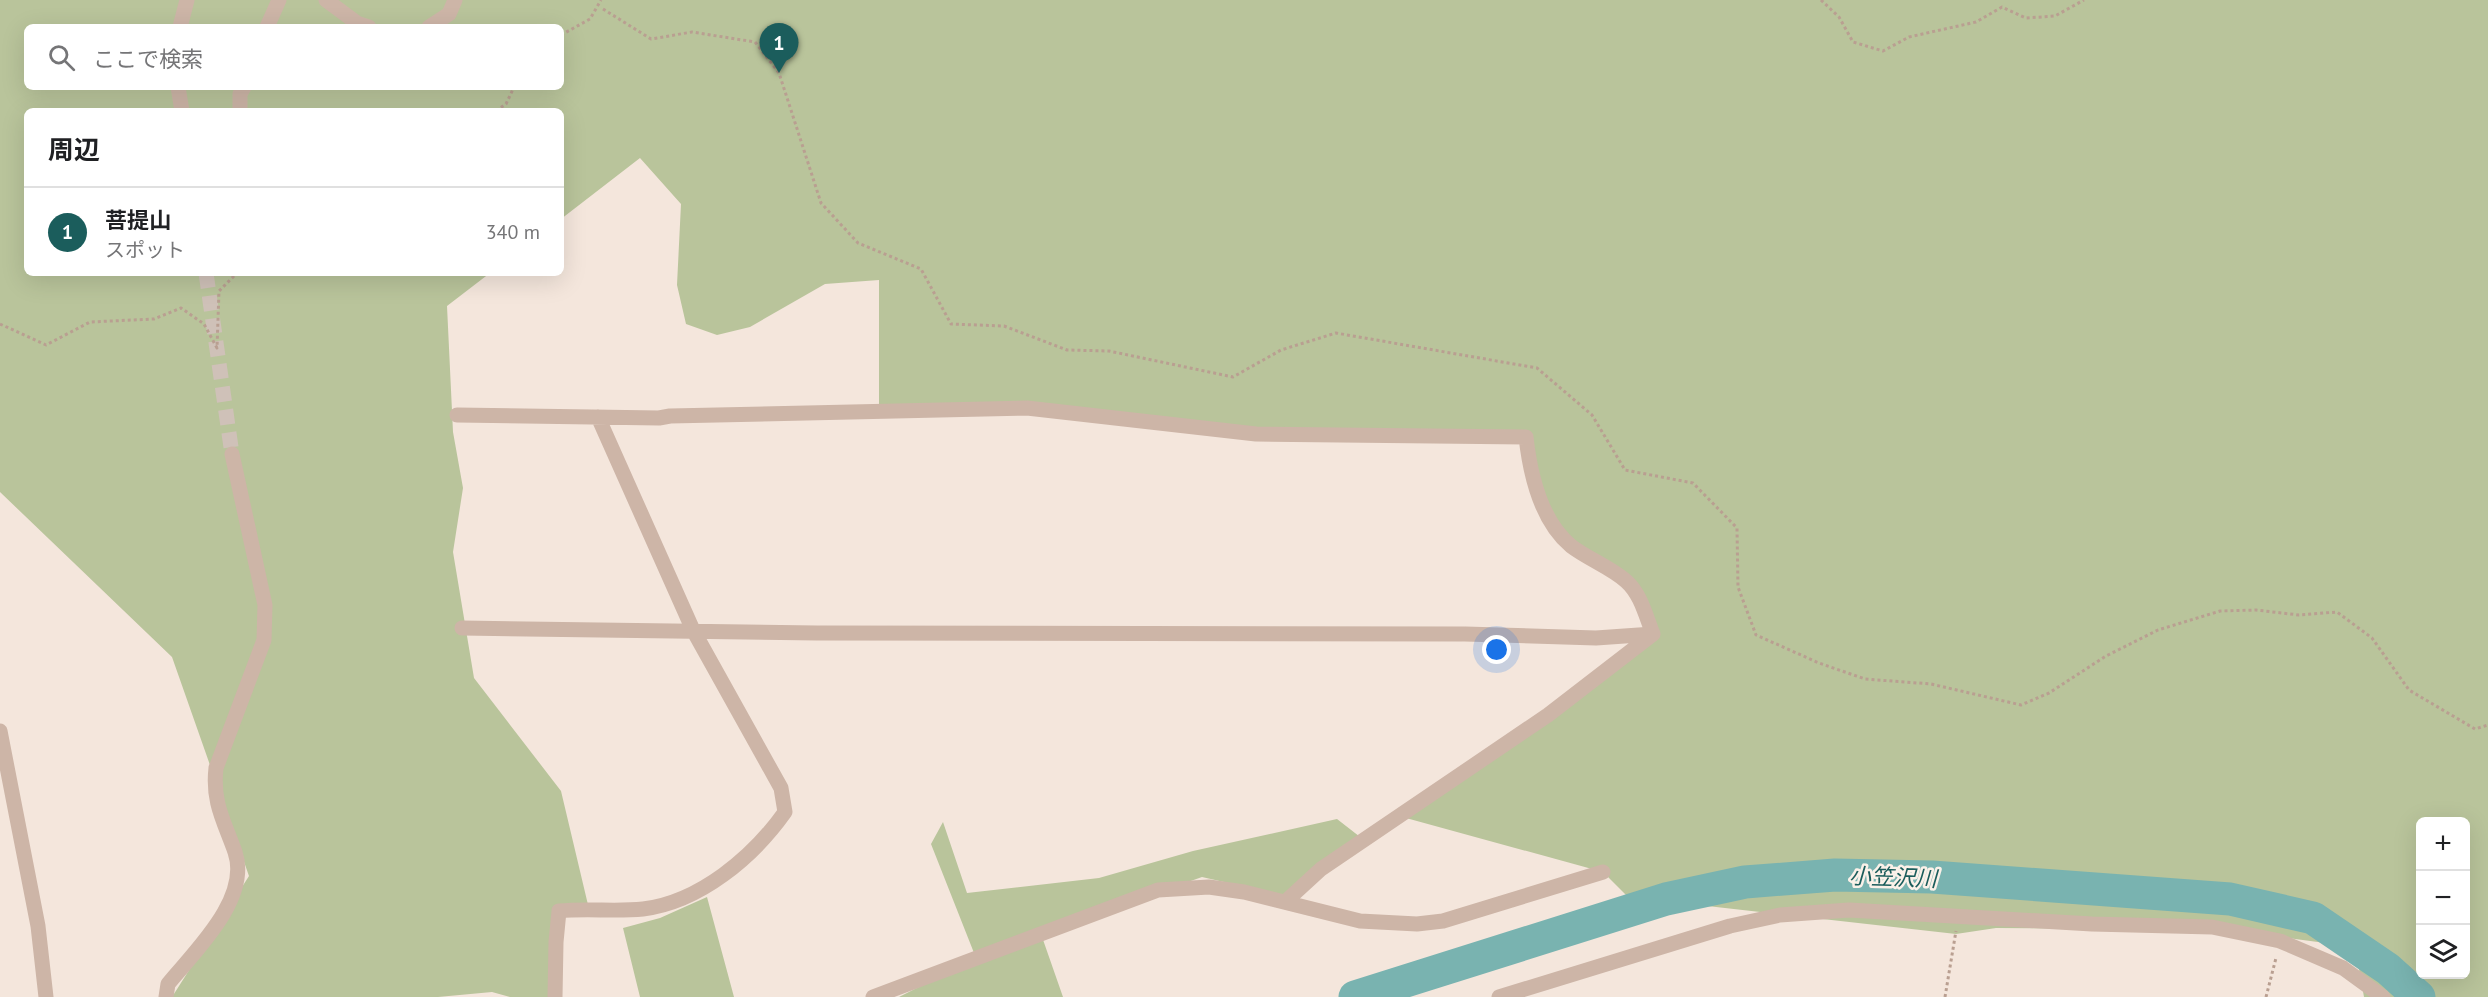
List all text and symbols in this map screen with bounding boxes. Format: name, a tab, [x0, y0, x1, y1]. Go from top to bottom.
pin: 1	[760, 23, 798, 73]
search box	[24, 24, 564, 90]
icon: search	[45, 41, 78, 74]
text: ここで検索	[93, 45, 203, 73]
text: 周辺	[48, 133, 100, 166]
text: 菩提山	[105, 206, 171, 234]
text: 1	[62, 219, 73, 245]
text: 340 m	[486, 219, 540, 245]
text: スポット	[105, 237, 185, 263]
your location	[1482, 635, 1511, 664]
map controls	[2416, 817, 2470, 979]
button: +	[2416, 817, 2470, 871]
water label: 小笠沢川	[1849, 861, 1939, 893]
button: −	[2416, 871, 2470, 925]
button: layers	[2416, 925, 2470, 979]

